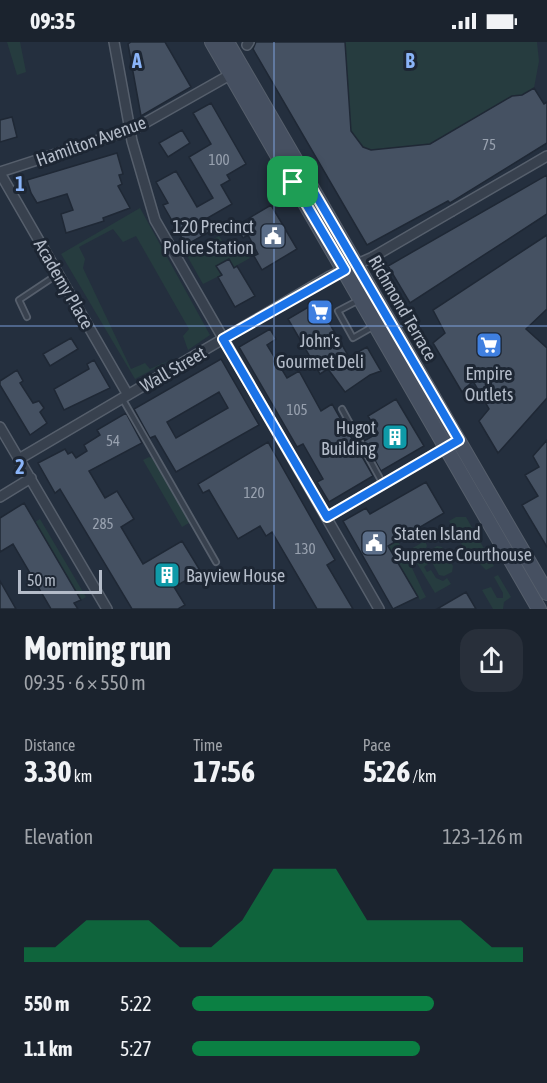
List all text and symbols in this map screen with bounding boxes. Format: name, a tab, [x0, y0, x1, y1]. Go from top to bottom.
text: 09:35	[30, 8, 75, 34]
text: A	[131, 49, 142, 72]
text: B	[405, 49, 415, 72]
street label: Hamilton Avenue	[33, 111, 149, 171]
house number: 75	[482, 136, 496, 153]
house number: 100	[208, 151, 230, 168]
pin	[267, 156, 318, 207]
icon: arrive	[276, 165, 309, 198]
text: 1	[15, 172, 25, 195]
place label: 120 Precinct Police Station	[163, 216, 254, 258]
public building icon: 120 Precinct Police Station	[258, 221, 288, 251]
street label: Academy Place	[30, 235, 98, 333]
street label: Richmond Terrace	[364, 252, 442, 364]
supermarket icon: John's Gourmet Deli	[305, 297, 335, 327]
place label: John's Gourmet Deli	[276, 330, 364, 372]
supermarket icon: Empire Outlets	[474, 330, 504, 360]
street label: Wall Street	[136, 342, 210, 396]
place label: Empire Outlets	[465, 363, 513, 405]
house number: 105	[286, 401, 308, 418]
place label: Hugot Building	[321, 417, 376, 459]
building icon: Hugot Building	[380, 422, 410, 452]
house number: 54	[106, 432, 120, 449]
text: 2	[15, 455, 25, 478]
house number: 120	[243, 484, 265, 501]
house number: 285	[92, 515, 114, 532]
place label: Staten Island Supreme Courthouse	[394, 523, 532, 565]
public building icon: Staten Island Supreme Courthouse	[359, 528, 389, 558]
house number: 130	[294, 540, 316, 557]
building icon: Bayview House	[152, 560, 182, 590]
place label: Bayview House	[186, 565, 285, 586]
scale bar	[18, 567, 102, 594]
text: 50 m	[27, 571, 56, 589]
text: Morning run	[24, 629, 171, 667]
button: share	[460, 629, 523, 692]
text: 09:35 · 6 × 550 m	[24, 671, 146, 694]
text: Distance	[24, 736, 75, 754]
text: Time	[193, 736, 223, 754]
text: Pace	[363, 736, 391, 754]
text: 3.30	[24, 754, 72, 788]
text: 17:56	[193, 754, 255, 788]
text: 5:26	[363, 754, 410, 788]
text: km	[72, 767, 92, 785]
text: /km	[410, 767, 436, 785]
text: Elevation	[24, 825, 93, 848]
text: 123–126 m	[442, 825, 523, 848]
text: 550 m	[24, 992, 69, 1015]
text: 5:22	[120, 992, 152, 1015]
text: 1.1 km	[24, 1037, 72, 1060]
text: 5:27	[120, 1037, 152, 1060]

